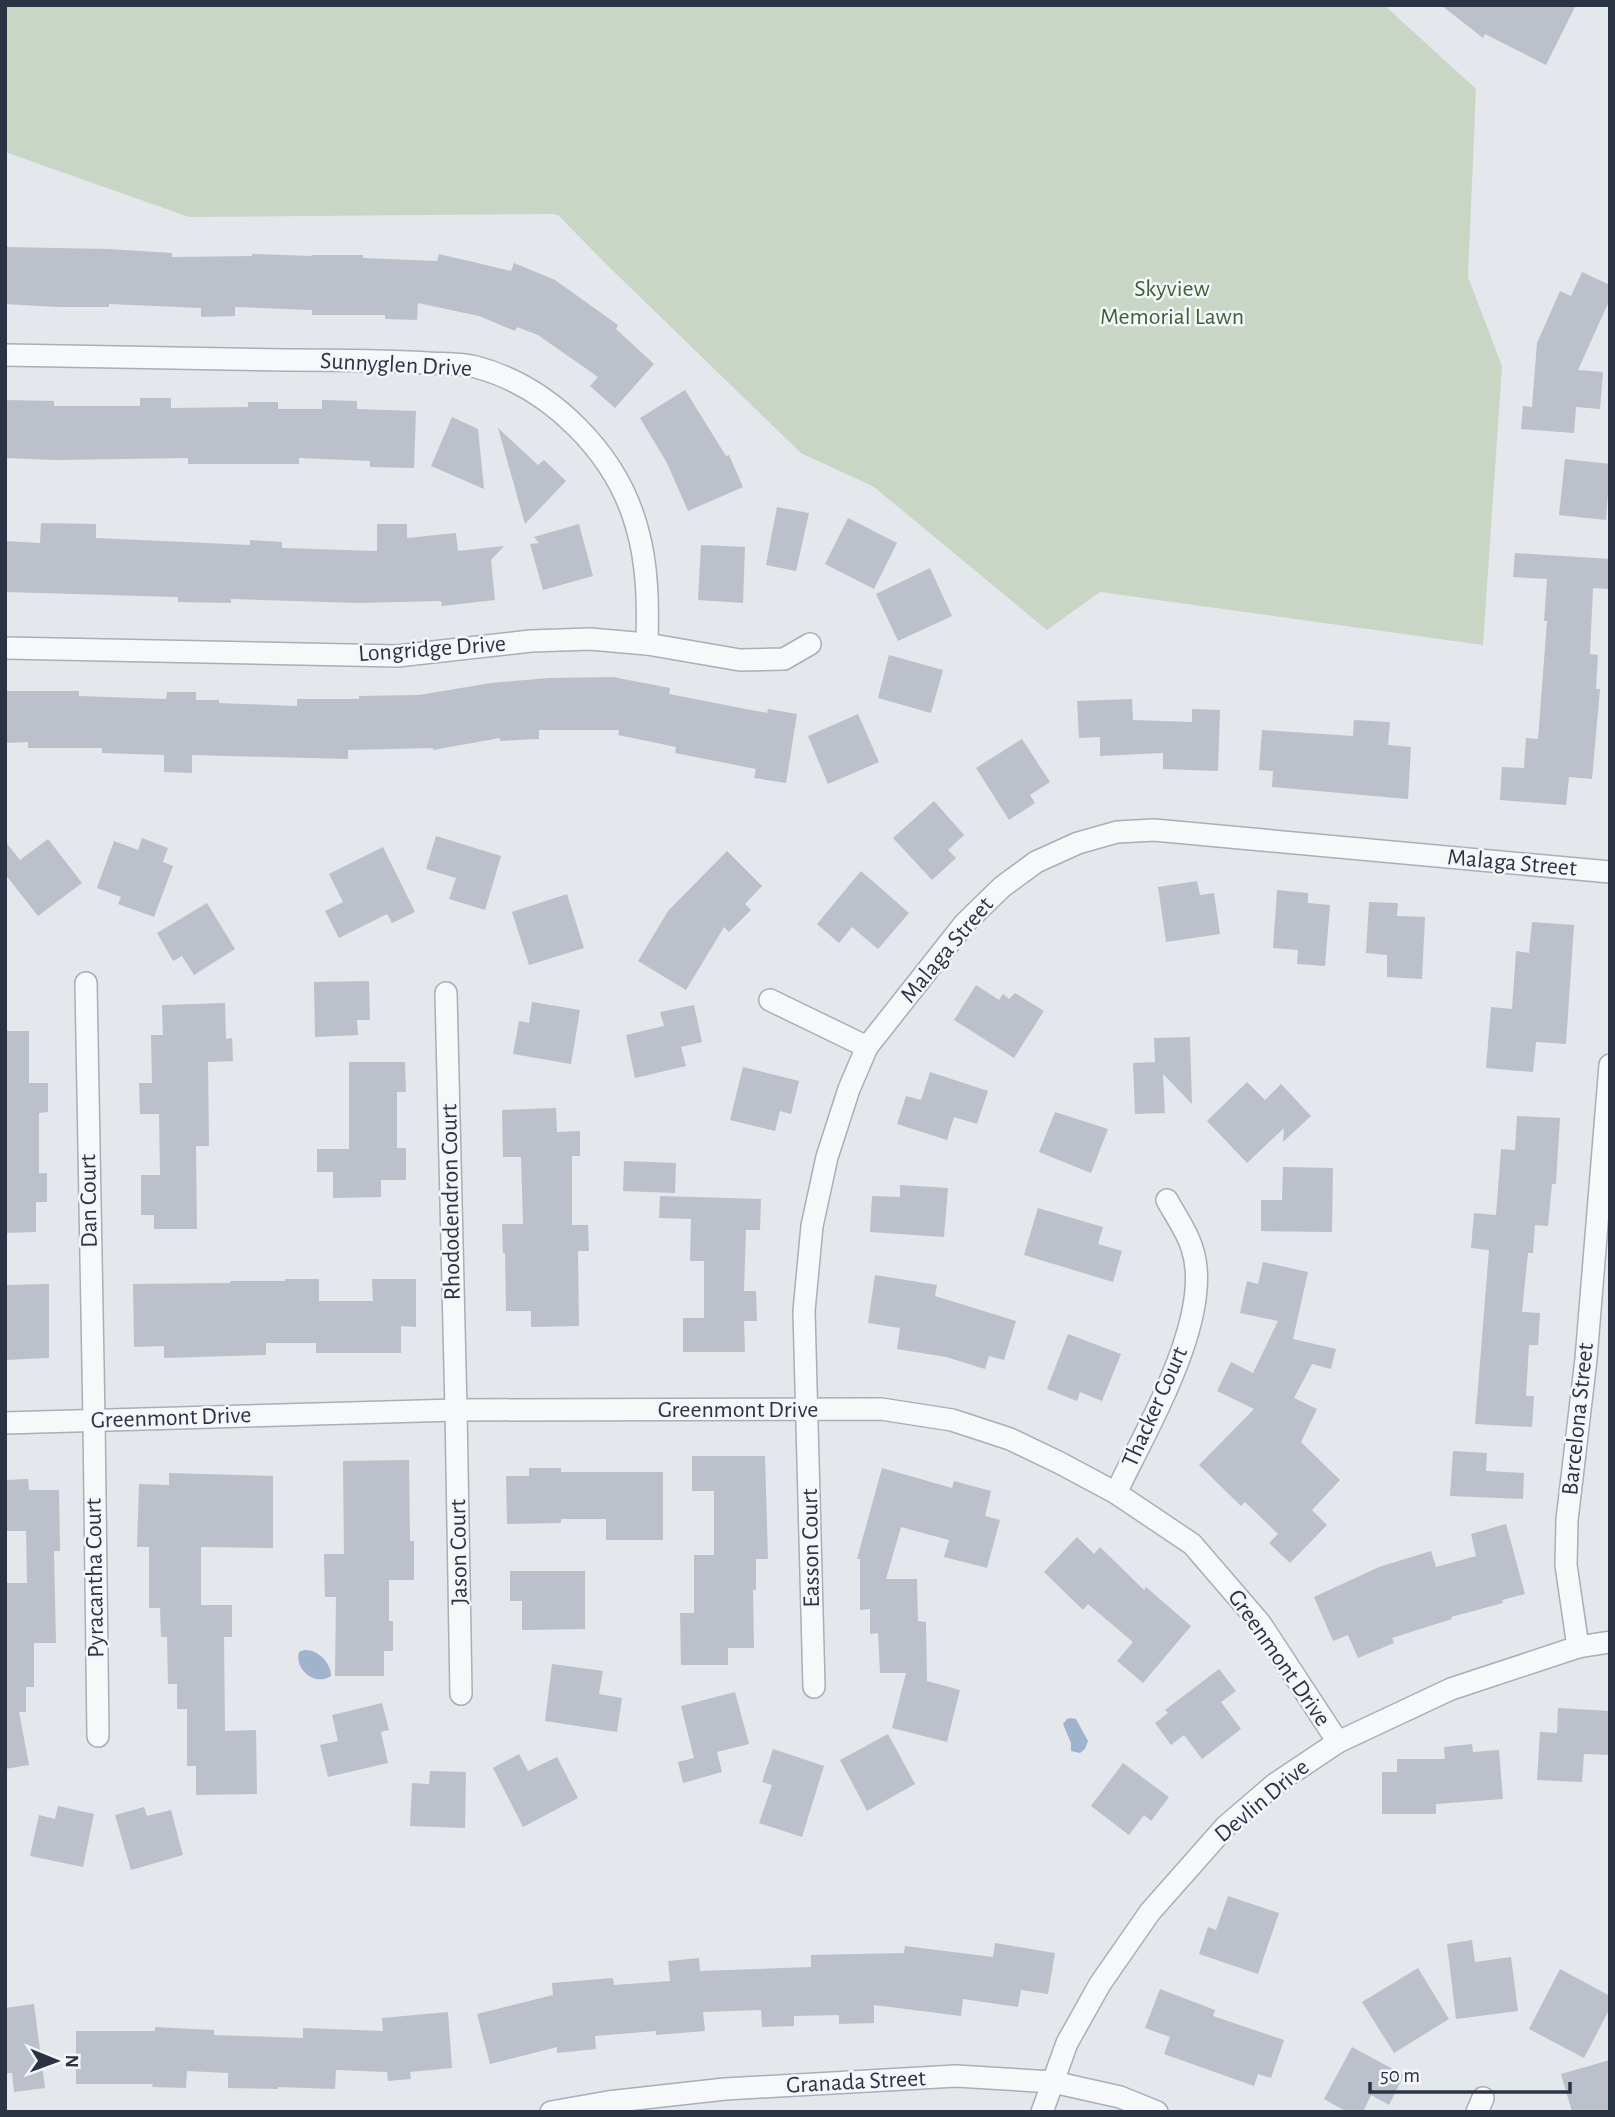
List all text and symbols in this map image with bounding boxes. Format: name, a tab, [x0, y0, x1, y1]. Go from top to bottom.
park label: Skyview Memorial Lawn	[1100, 277, 1244, 329]
street label: Sunnyglen Drive	[319, 349, 473, 381]
street label: Longridge Drive	[357, 632, 507, 666]
street label: Malaga Street	[1446, 845, 1578, 881]
street label: Malaga Street	[896, 892, 998, 1007]
street label: Rhododendron Court	[437, 1103, 465, 1301]
street label: Dan Court	[76, 1154, 102, 1248]
street label: Barcelona Street	[1558, 1341, 1598, 1496]
street label: Thacker Court	[1118, 1343, 1192, 1471]
street label: Greenmont Drive	[658, 1398, 818, 1422]
street label: Greenmont Drive	[90, 1403, 252, 1433]
street label: Easson Court	[798, 1488, 824, 1608]
street label: Pyracantha Court	[82, 1498, 108, 1658]
street label: Jason Court	[446, 1498, 472, 1605]
street label: Greenmont Drive	[1223, 1585, 1335, 1731]
street label: Devlin Drive	[1210, 1755, 1314, 1847]
north arrow	[21, 2026, 91, 2096]
scale bar	[1370, 2050, 1570, 2094]
text: N	[62, 2054, 81, 2068]
text: 50 m	[1380, 2065, 1420, 2086]
street label: Granada Street	[786, 2066, 927, 2098]

